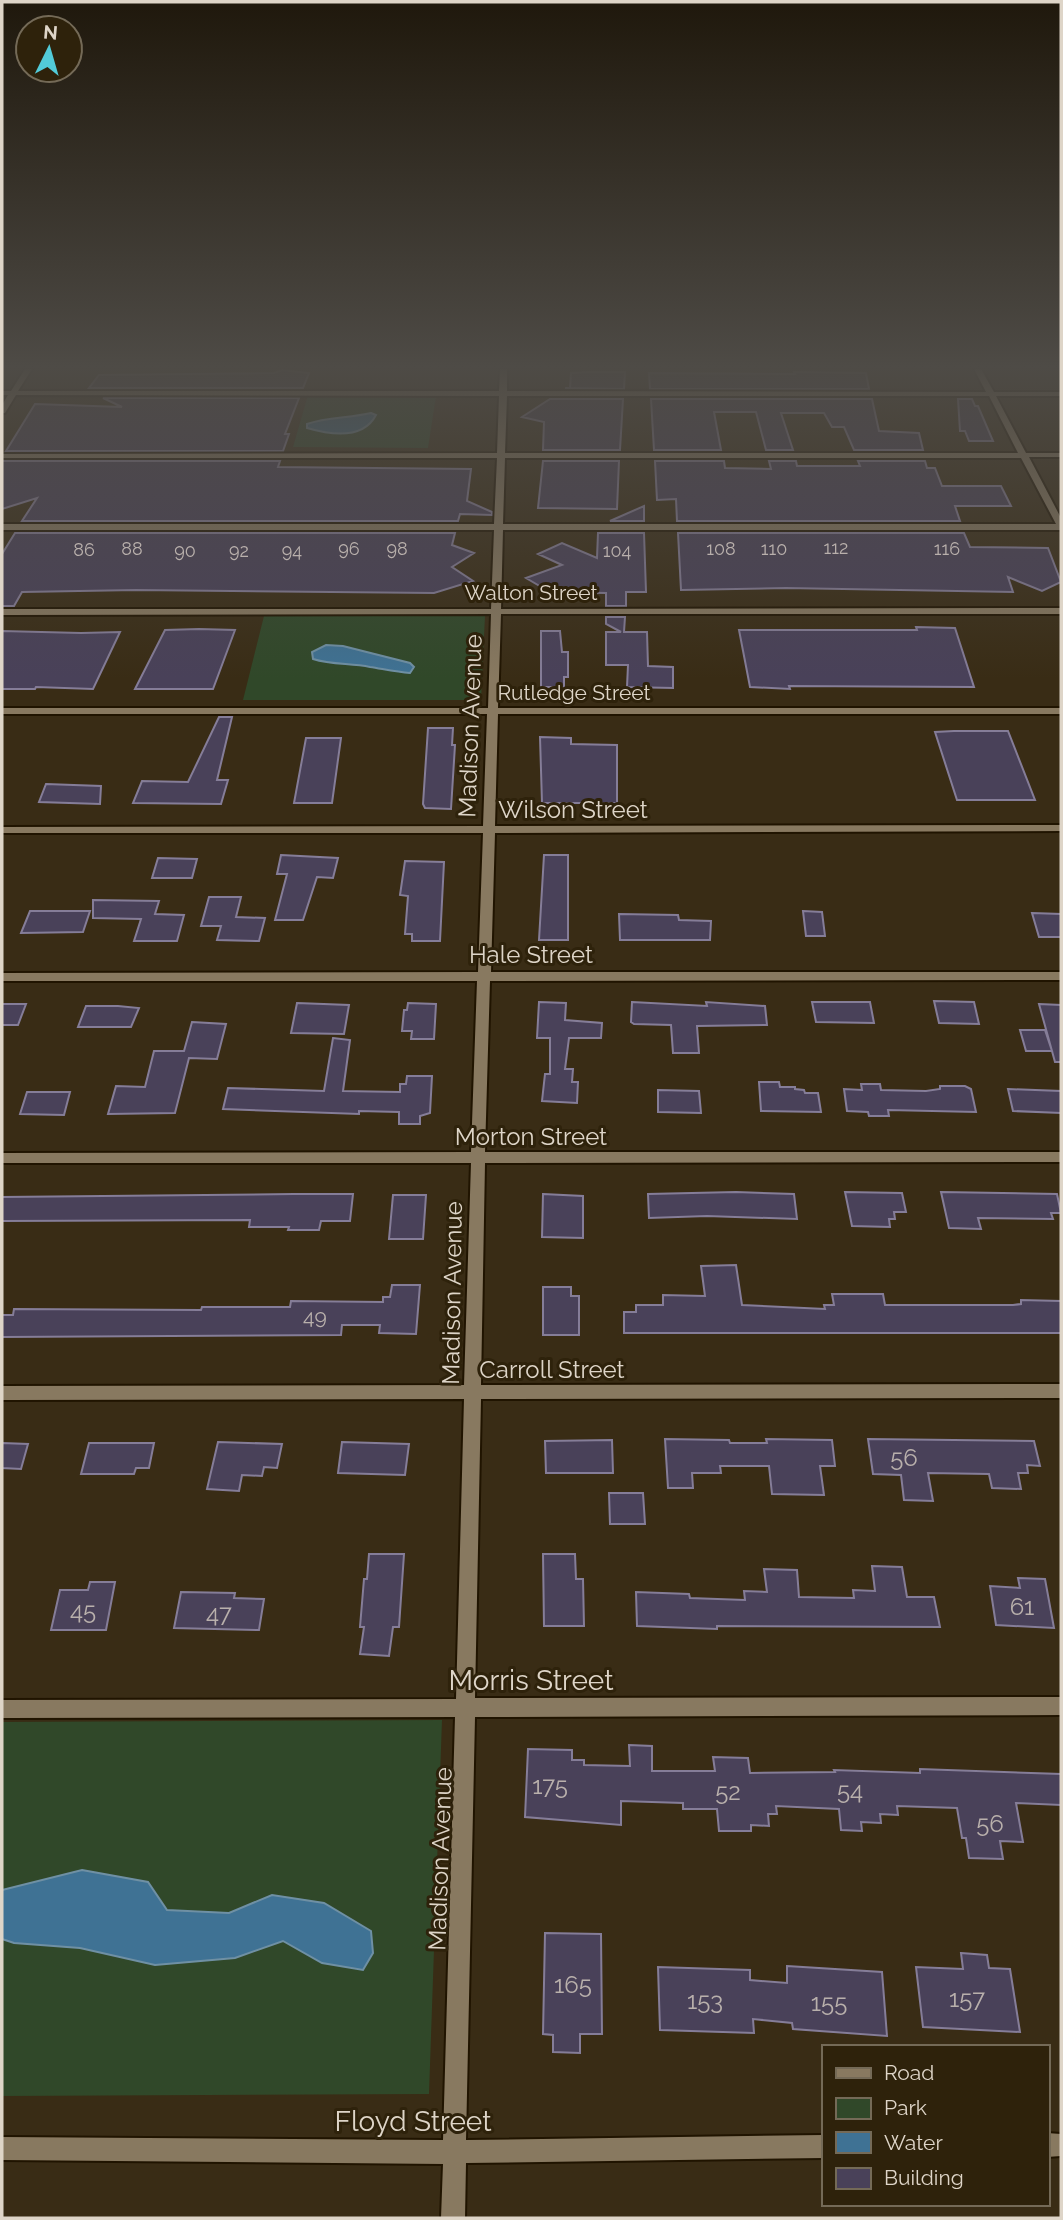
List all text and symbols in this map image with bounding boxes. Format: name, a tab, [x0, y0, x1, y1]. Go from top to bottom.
north arrow	[14, 14, 84, 84]
text: N	[42, 20, 59, 44]
house number: 112	[824, 537, 848, 558]
house number: 88	[121, 538, 143, 559]
house number: 96	[338, 538, 360, 559]
house number: 98	[386, 538, 408, 559]
house number: 108	[706, 538, 736, 559]
house number: 110	[761, 538, 787, 559]
house number: 116	[934, 538, 960, 559]
house number: 86	[73, 539, 95, 560]
house number: 90	[174, 540, 196, 561]
house number: 92	[229, 540, 249, 561]
house number: 94	[282, 540, 302, 561]
house number: 104	[603, 540, 631, 561]
street label: Walton Street	[464, 580, 598, 605]
street label: Madison Avenue	[452, 634, 488, 818]
street label: Rutledge Street	[497, 680, 651, 705]
street label: Wilson Street	[498, 795, 648, 824]
street label: Hale Street	[469, 940, 593, 969]
street label: Morton Street	[455, 1122, 607, 1151]
street label: Madison Avenue	[436, 1201, 468, 1385]
house number: 49	[303, 1304, 327, 1329]
street label: Carroll Street	[479, 1355, 625, 1384]
house number: 56	[890, 1443, 918, 1472]
house number: 61	[1010, 1592, 1034, 1621]
house number: 45	[70, 1596, 96, 1625]
house number: 47	[206, 1599, 232, 1628]
street label: Morris Street	[448, 1664, 614, 1697]
street label: Madison Avenue	[422, 1767, 458, 1951]
house number: 175	[532, 1771, 568, 1800]
house number: 54	[837, 1776, 863, 1805]
house number: 52	[715, 1777, 741, 1806]
house number: 56	[976, 1809, 1004, 1838]
house number: 165	[554, 1970, 592, 1999]
house number: 157	[949, 1984, 985, 2013]
house number: 153	[687, 1986, 723, 2015]
house number: 155	[811, 1988, 847, 2017]
legend	[822, 2045, 1049, 2206]
text: Road	[884, 2060, 934, 2085]
text: Park	[884, 2095, 927, 2120]
street label: Floyd Street	[334, 2105, 492, 2138]
text: Water	[884, 2130, 943, 2155]
text: Building	[884, 2165, 964, 2190]

